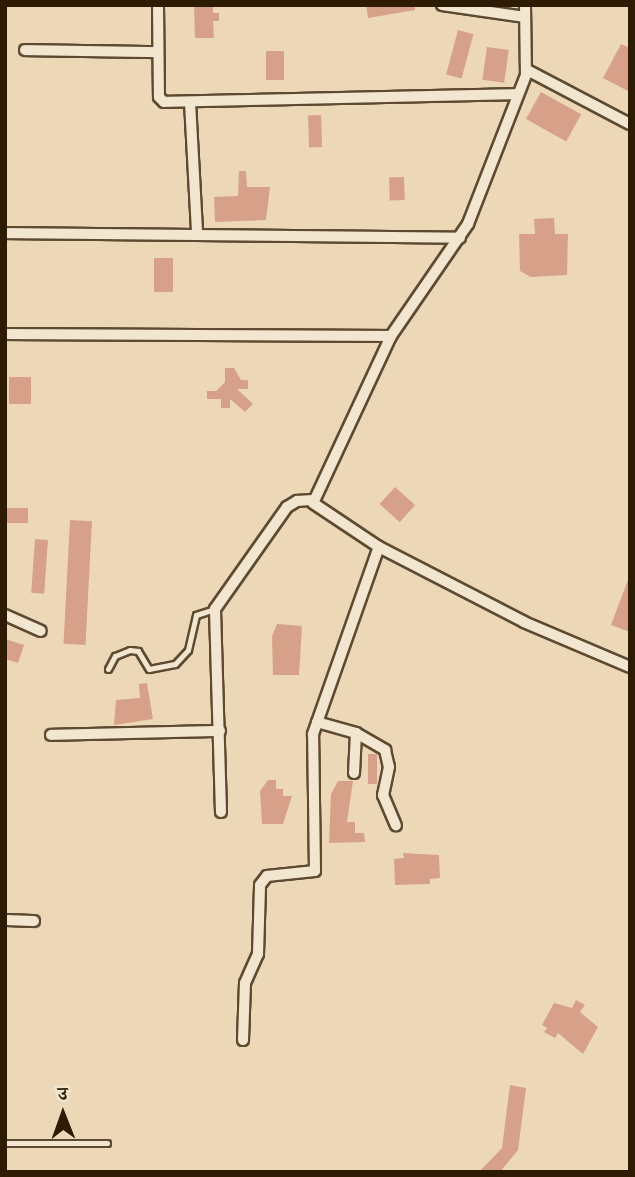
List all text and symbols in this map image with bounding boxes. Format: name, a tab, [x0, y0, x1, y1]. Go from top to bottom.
north arrow	[28, 1079, 98, 1149]
text: उ	[58, 1079, 68, 1107]

